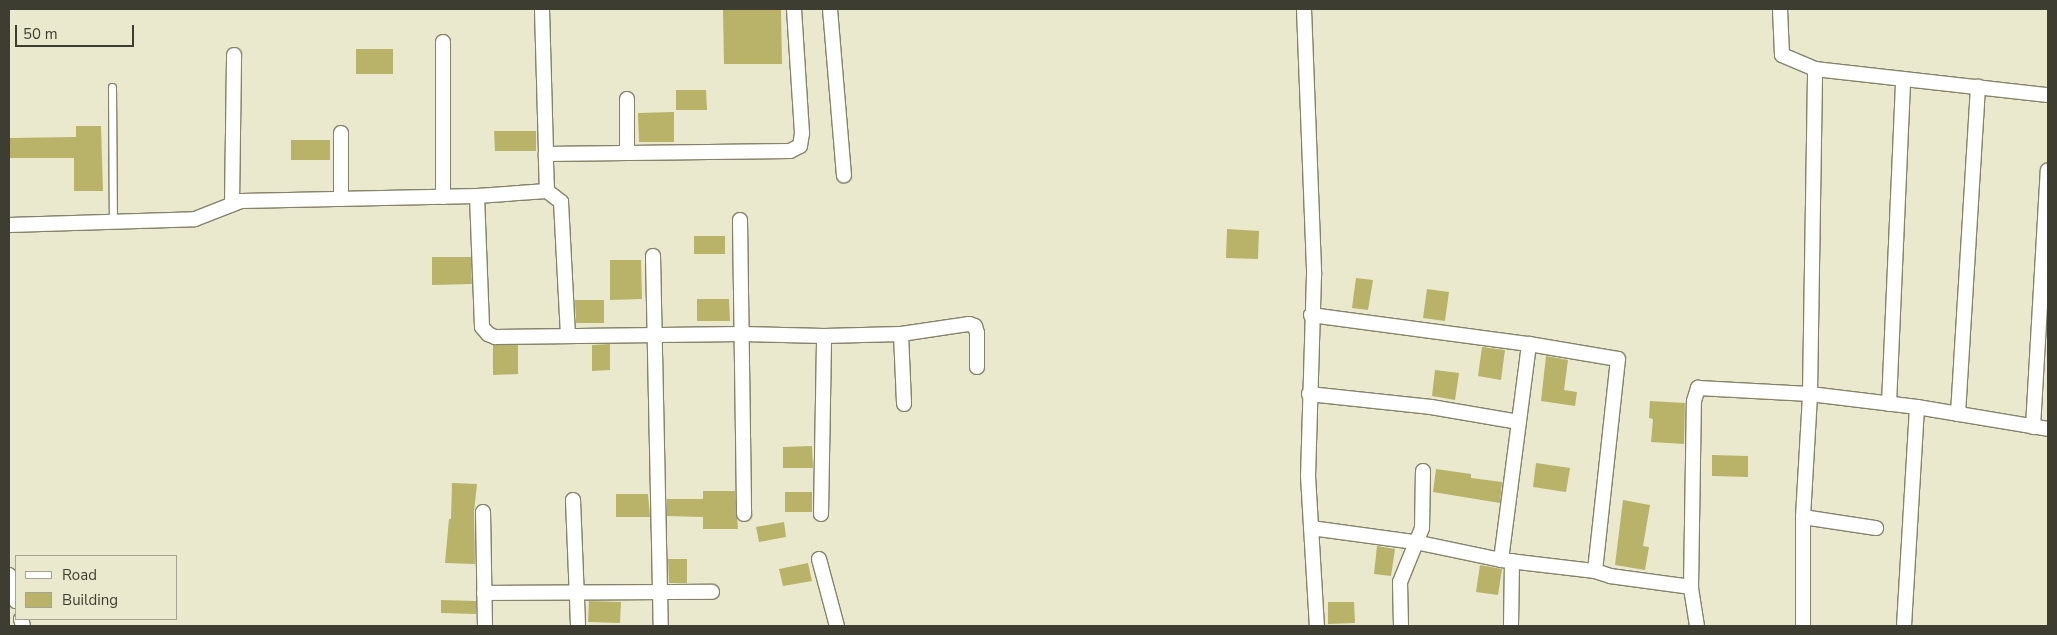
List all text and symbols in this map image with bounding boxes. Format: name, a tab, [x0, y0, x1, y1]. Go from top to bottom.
scale bar	[18, 15, 136, 47]
text: 50 m	[23, 24, 58, 44]
legend	[15, 555, 178, 620]
text: Road	[62, 565, 97, 585]
text: Building	[62, 590, 118, 610]

